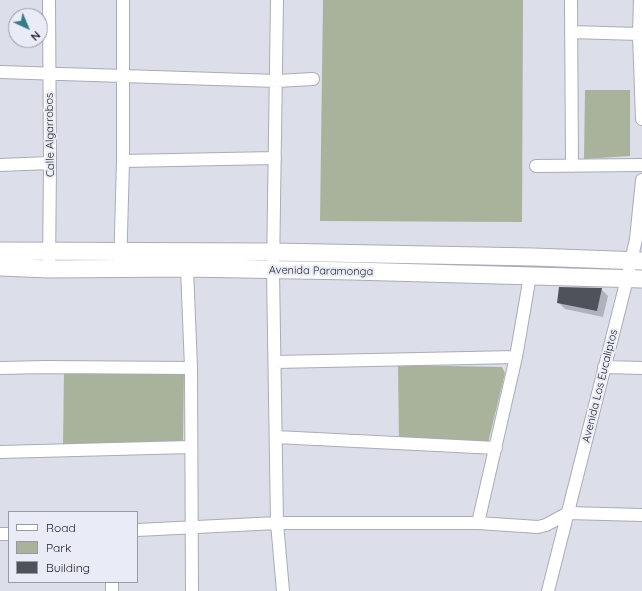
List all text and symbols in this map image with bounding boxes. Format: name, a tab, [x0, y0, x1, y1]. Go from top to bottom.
north arrow	[8, 8, 48, 48]
text: N	[28, 28, 43, 44]
street label: Calle Algarrobos	[43, 93, 57, 177]
street label: Avenida Paramonga	[269, 263, 373, 279]
street label: Avenida Los Eucaliptos	[580, 328, 620, 444]
legend	[8, 511, 138, 583]
text: Road	[46, 520, 76, 535]
text: Park	[46, 540, 71, 555]
text: Building	[46, 560, 90, 575]

